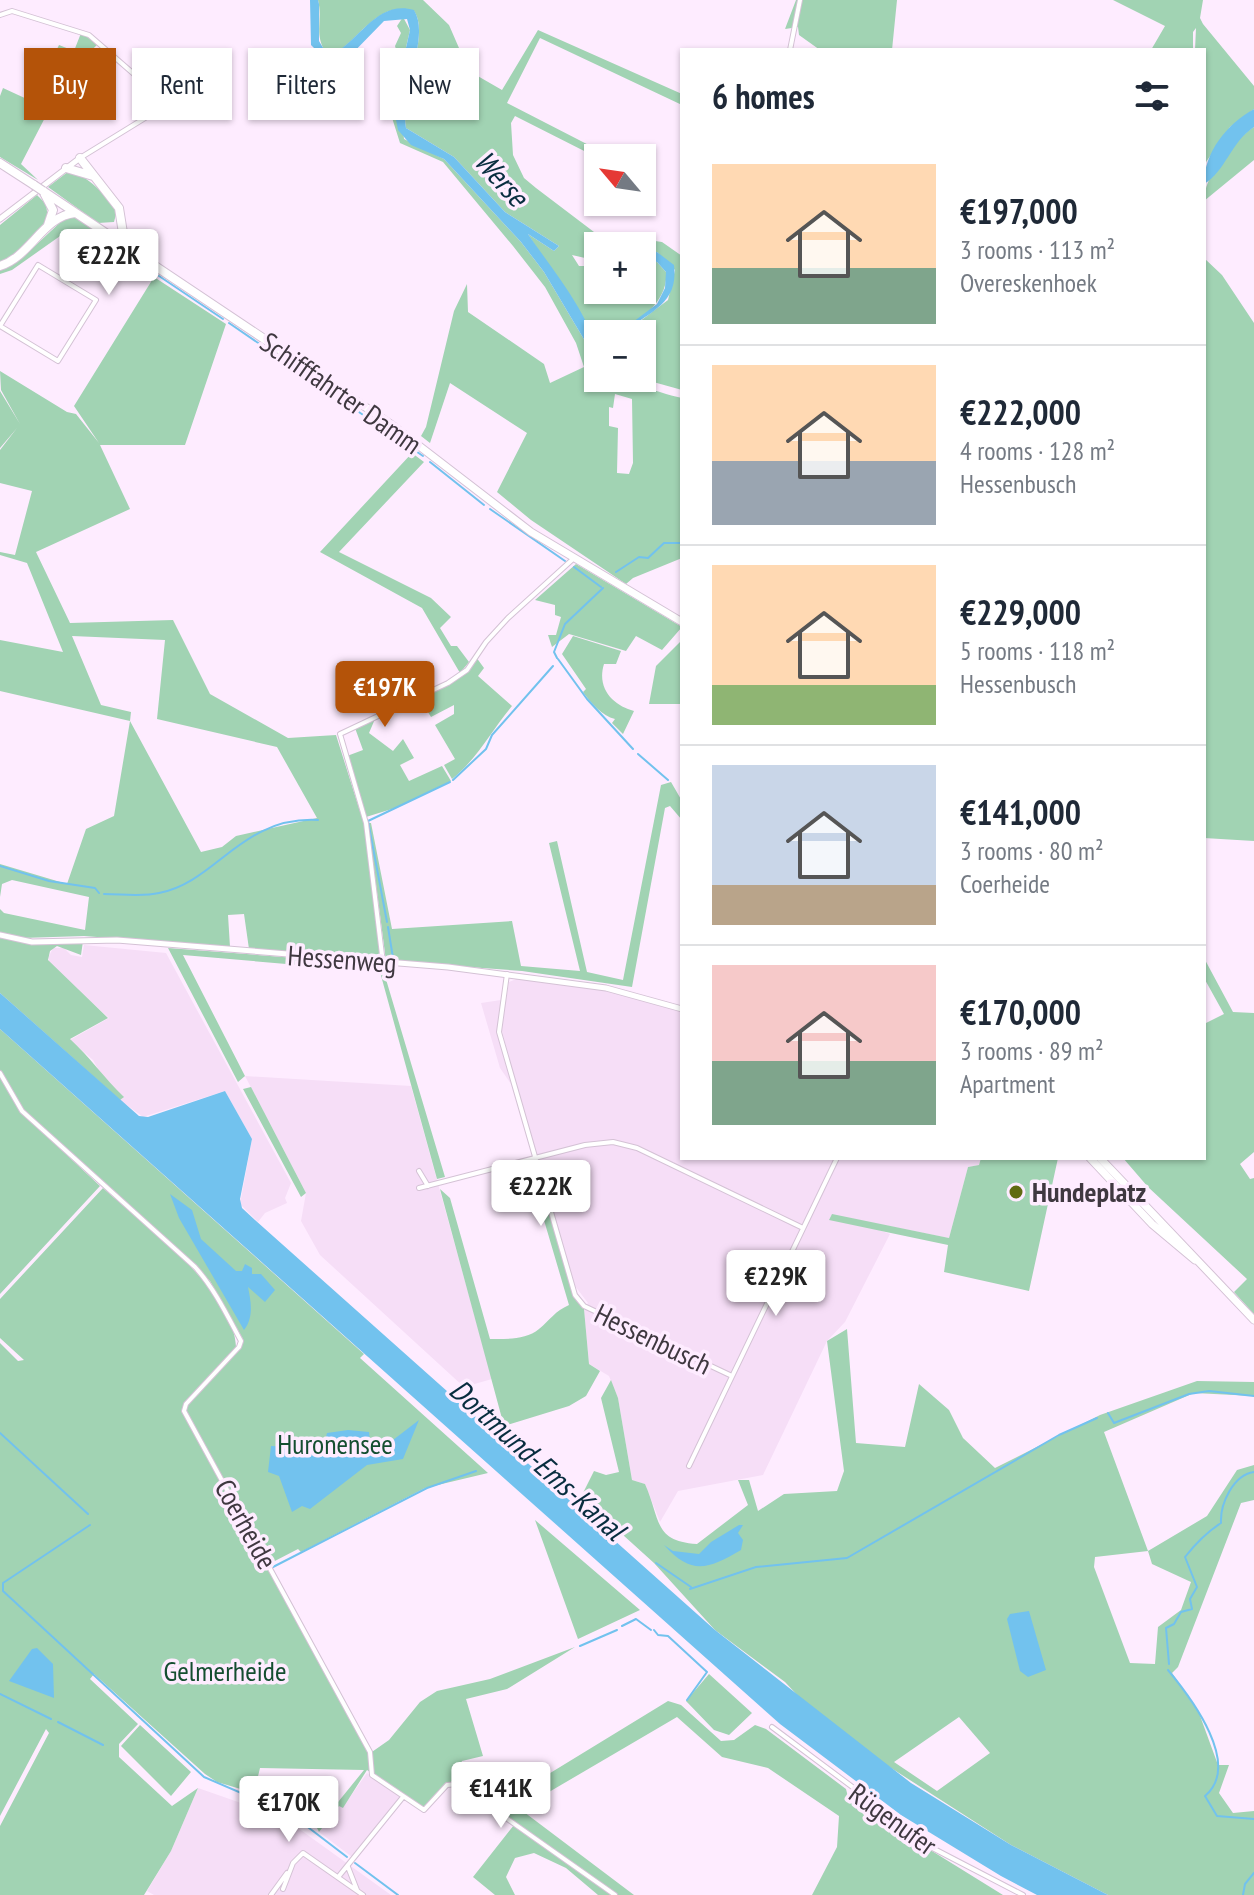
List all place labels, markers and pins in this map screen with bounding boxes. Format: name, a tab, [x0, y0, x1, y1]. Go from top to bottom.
pin: €222K	[53, 229, 165, 297]
pin: €197K	[329, 661, 441, 729]
pin: €222K	[485, 1160, 597, 1228]
place label: Hundeplatz	[1032, 1173, 1146, 1210]
marker: Hundeplatz	[1007, 1183, 1025, 1201]
pin: €229K	[720, 1250, 832, 1318]
pin: €141K	[445, 1762, 557, 1830]
pin: €170K	[233, 1776, 345, 1844]

